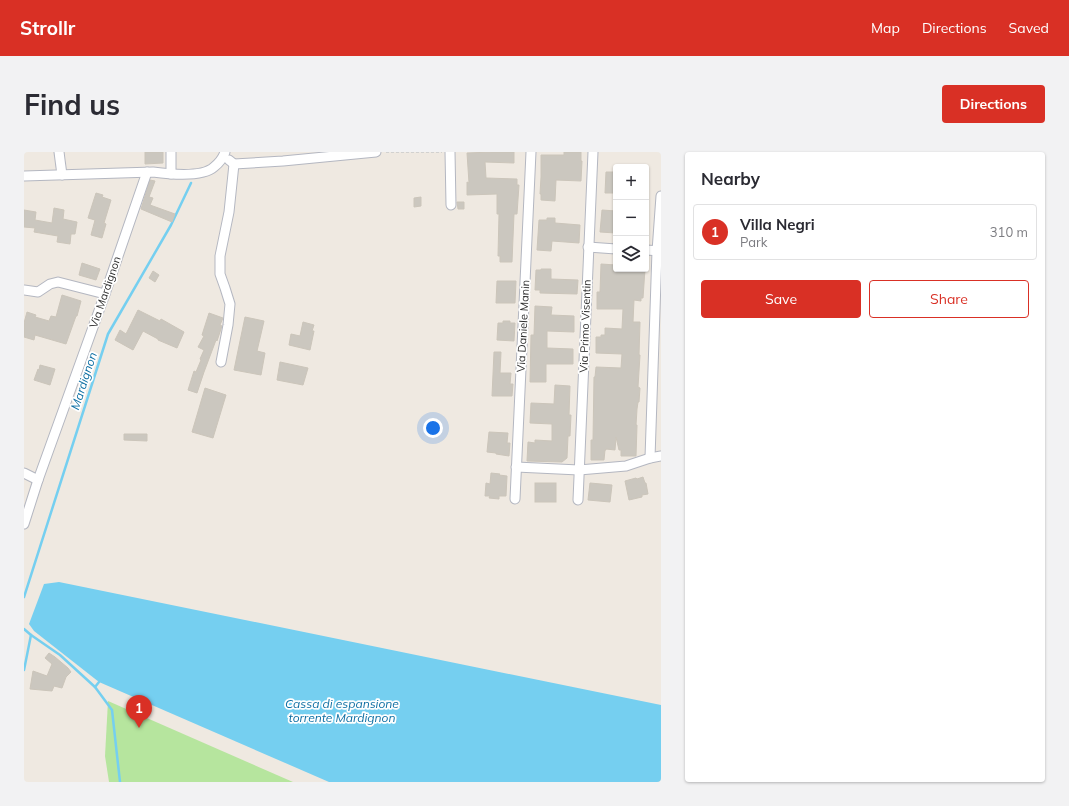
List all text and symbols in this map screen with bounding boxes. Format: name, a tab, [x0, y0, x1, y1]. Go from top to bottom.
text: Strollr	[20, 16, 75, 40]
text: Map	[871, 19, 900, 37]
text: Directions	[922, 19, 987, 37]
text: Saved	[1009, 19, 1049, 37]
button: Directions	[942, 85, 1045, 123]
text: Find us	[24, 87, 120, 122]
map controls	[613, 164, 649, 272]
button: +	[613, 164, 649, 200]
text: Nearby	[701, 168, 760, 189]
button: −	[613, 200, 649, 236]
text: Villa Negri	[740, 215, 815, 234]
text: 1	[711, 224, 719, 240]
text: 310 m	[990, 224, 1028, 240]
text: Park	[740, 234, 767, 250]
button: layers	[613, 236, 649, 272]
street label: Via Mardignon	[86, 254, 124, 330]
street label: Via Daniele Manin	[514, 279, 532, 373]
street label: Via Primo Visentin	[576, 279, 594, 373]
button: Save	[701, 280, 861, 318]
button: Share	[869, 280, 1029, 318]
water label: Mardignon	[67, 350, 100, 412]
your location	[423, 418, 443, 438]
pin: 1	[126, 695, 152, 728]
water label: Cassa di espansione torrente Mardignon	[285, 696, 399, 725]

